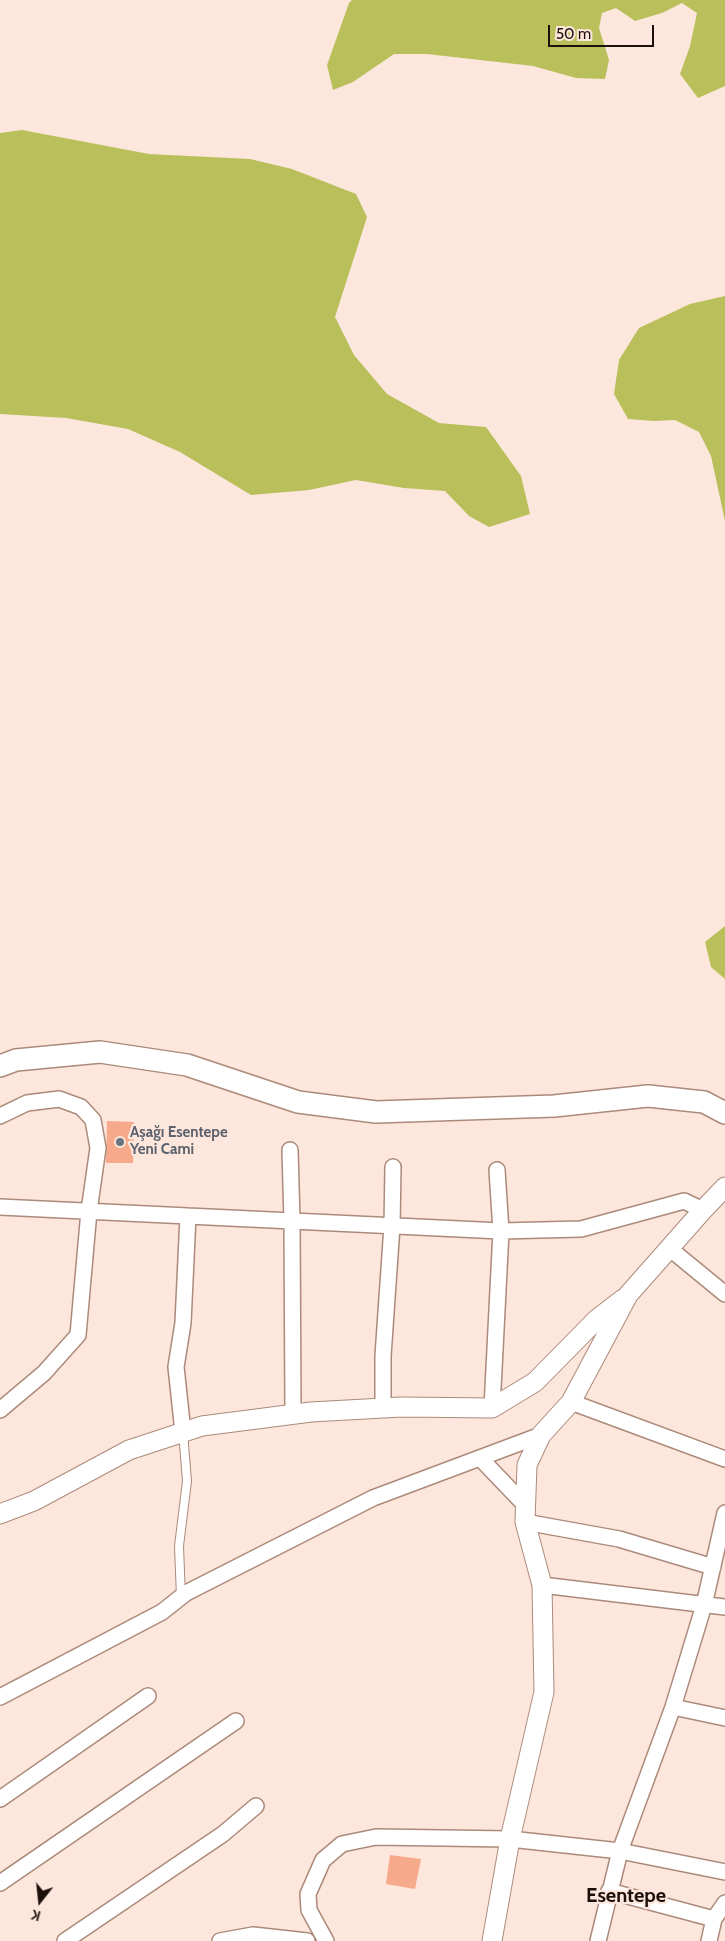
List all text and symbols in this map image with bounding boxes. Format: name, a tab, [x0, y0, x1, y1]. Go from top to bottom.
scale bar	[550, 15, 656, 47]
text: 50 m	[556, 25, 591, 43]
place label: Aşağı Esentepe Yeni Cami	[130, 1124, 228, 1159]
marker: Aşağı Esentepe Yeni Cami	[114, 1136, 126, 1148]
north arrow	[15, 1876, 65, 1926]
district label: Esentepe	[586, 1884, 666, 1908]
text: K	[29, 1906, 43, 1925]

